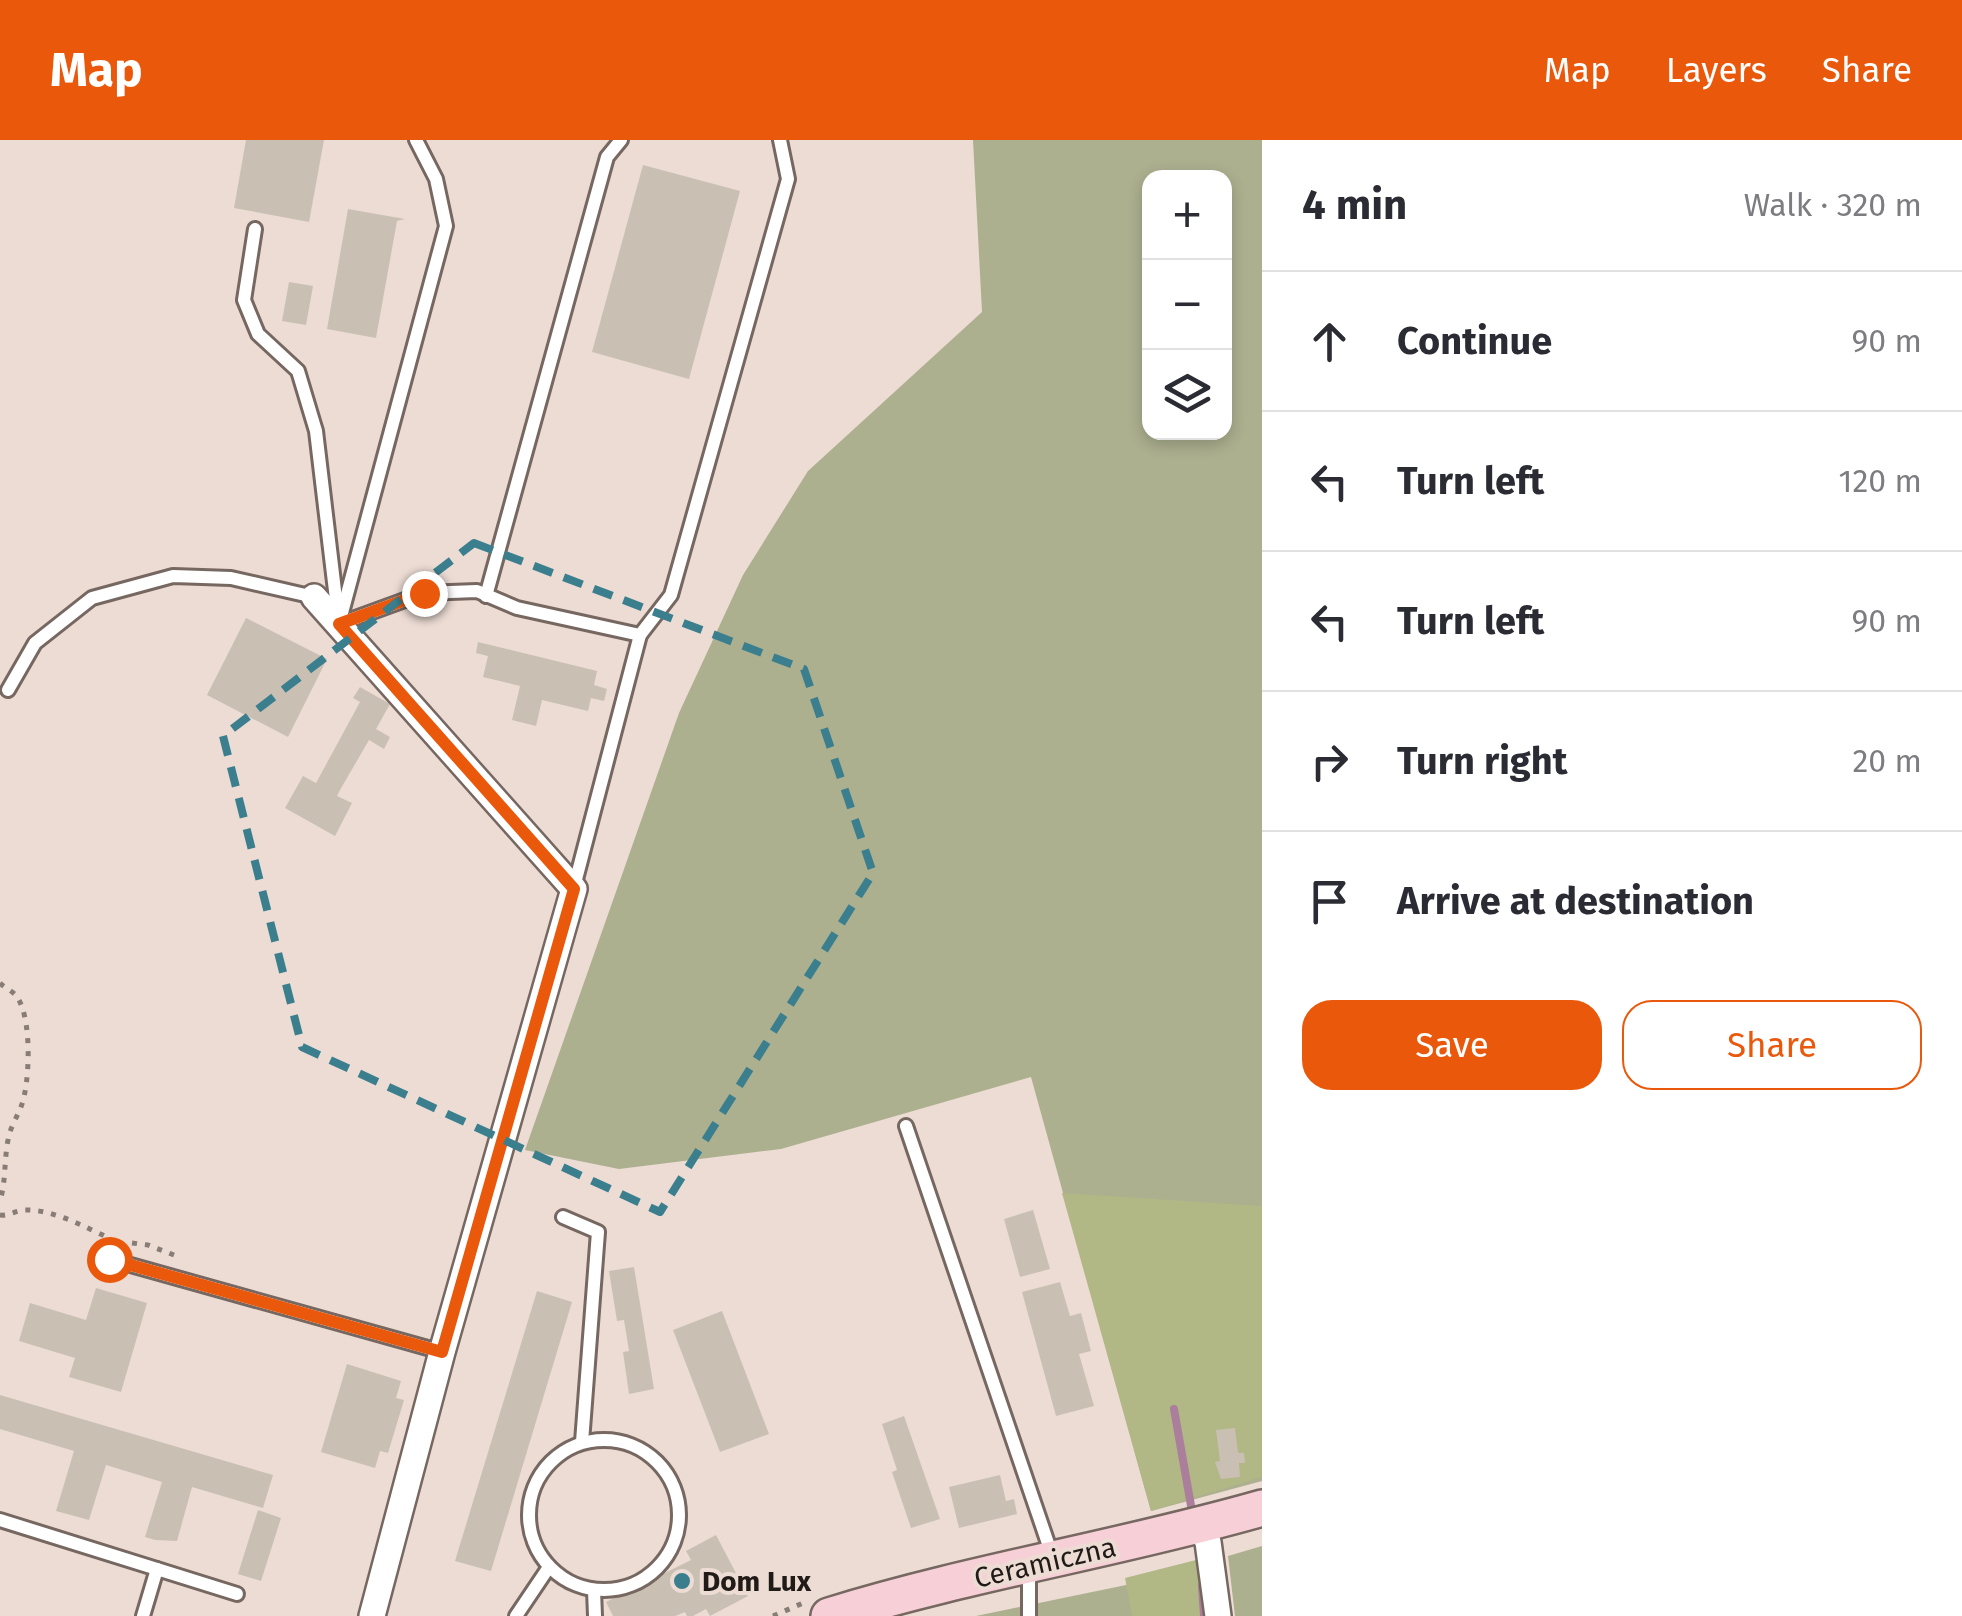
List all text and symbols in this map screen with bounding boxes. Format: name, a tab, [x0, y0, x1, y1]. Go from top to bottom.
text: Map	[50, 41, 143, 99]
text: Map	[1544, 49, 1611, 91]
text: Layers	[1666, 49, 1767, 91]
text: Share	[1822, 49, 1912, 91]
map controls	[1142, 170, 1232, 440]
button: +	[1142, 170, 1232, 260]
text: 4 min	[1302, 180, 1407, 230]
text: Walk · 320 m	[1744, 186, 1922, 224]
button: −	[1142, 260, 1232, 350]
icon: ahead	[1302, 314, 1357, 369]
text: Continue	[1397, 318, 1552, 364]
text: 90 m	[1851, 322, 1922, 360]
button: layers	[1142, 350, 1232, 440]
icon: left	[1302, 454, 1357, 509]
text: Turn left	[1397, 458, 1544, 504]
text: 120 m	[1839, 462, 1922, 500]
route end	[402, 571, 448, 617]
icon: left	[1302, 594, 1357, 649]
text: Turn left	[1397, 598, 1544, 644]
text: 90 m	[1851, 602, 1922, 640]
icon: right	[1302, 734, 1357, 789]
text: Turn right	[1397, 738, 1567, 784]
text: 20 m	[1852, 742, 1922, 780]
icon: arrive	[1302, 874, 1357, 929]
text: Arrive at destination	[1397, 878, 1754, 924]
button: Save	[1302, 1000, 1602, 1090]
button: Share	[1622, 1000, 1922, 1090]
route start	[87, 1237, 133, 1283]
street label: Ceramiczna	[971, 1530, 1119, 1595]
place label: Dom Lux	[702, 1565, 812, 1598]
marker: Dom Lux	[671, 1570, 693, 1592]

